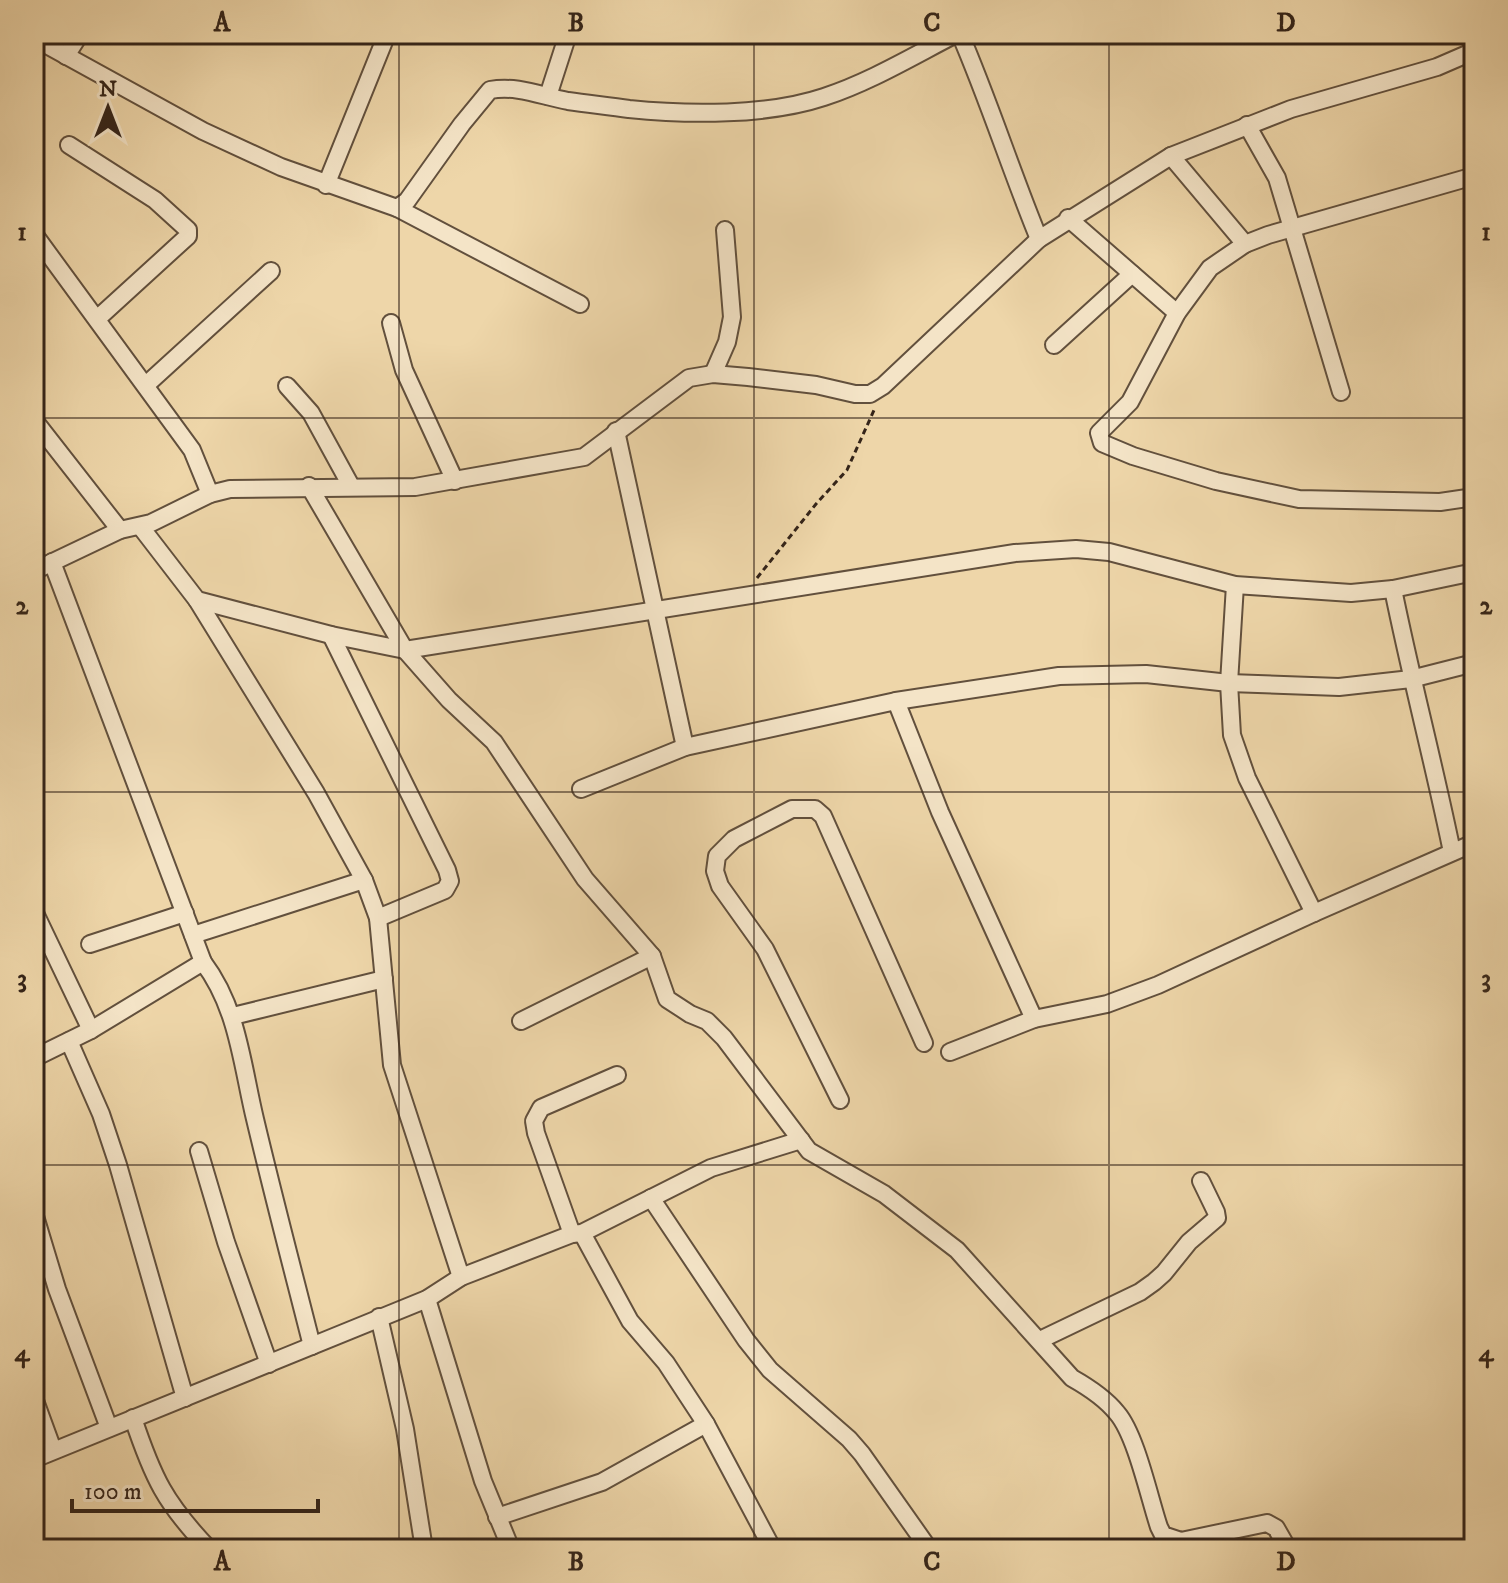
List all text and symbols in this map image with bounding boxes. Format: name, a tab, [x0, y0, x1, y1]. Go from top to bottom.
text: A	[213, 7, 232, 40]
text: B	[568, 7, 584, 40]
text: C	[923, 7, 941, 40]
text: D	[1276, 7, 1296, 40]
north arrow	[68, 68, 148, 148]
text: N	[99, 76, 117, 103]
text: 1	[17, 216, 27, 249]
text: 1	[1481, 216, 1491, 249]
text: 2	[16, 590, 30, 623]
text: 2	[1480, 590, 1494, 623]
text: 3	[17, 963, 27, 996]
text: 3	[1481, 963, 1491, 996]
text: 4	[15, 1337, 31, 1370]
text: 4	[1479, 1337, 1495, 1370]
scale bar	[72, 1463, 318, 1513]
text: 100 m	[84, 1477, 142, 1507]
text: A	[213, 1546, 232, 1579]
text: B	[568, 1546, 584, 1579]
text: C	[923, 1546, 941, 1579]
text: D	[1276, 1546, 1296, 1579]

